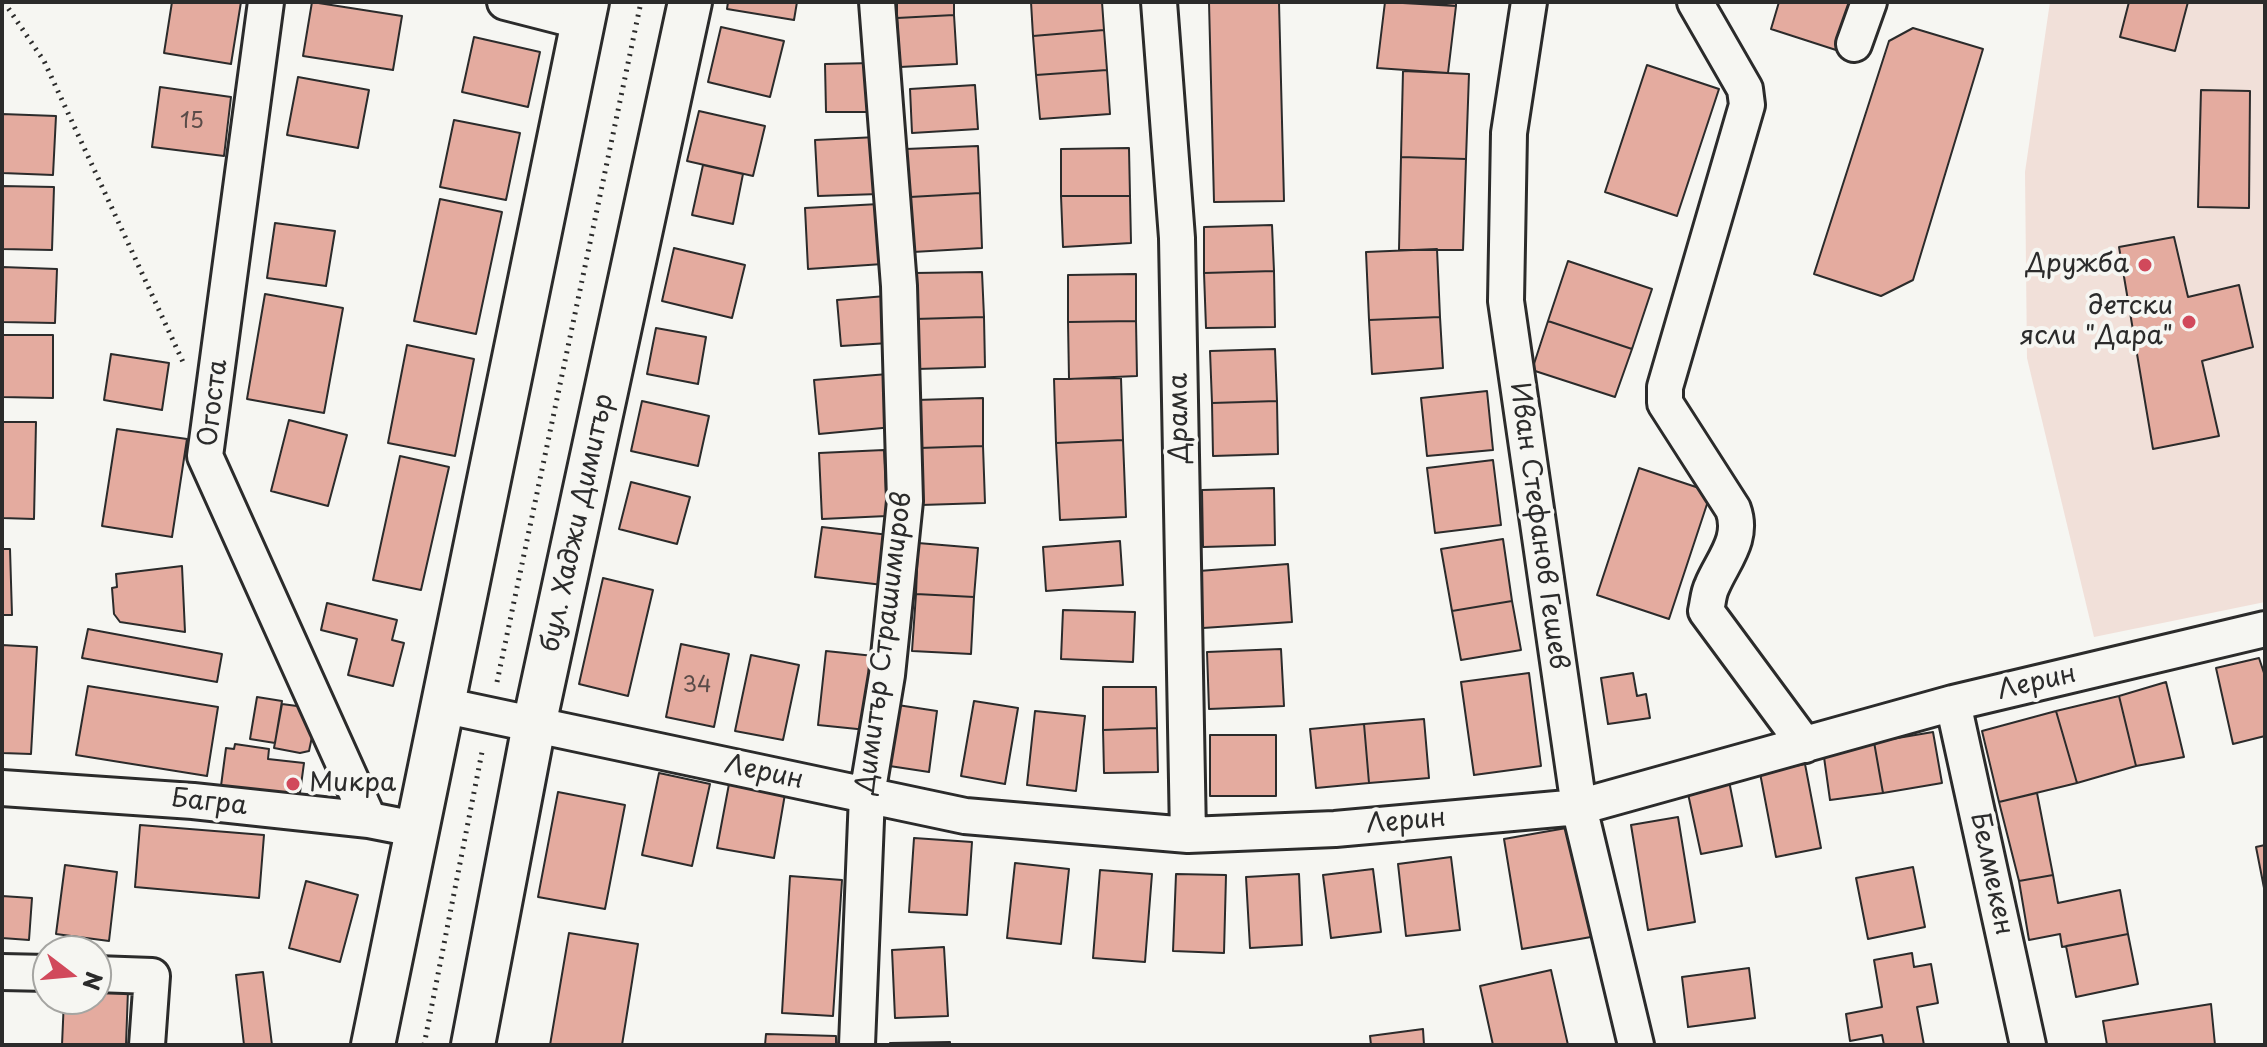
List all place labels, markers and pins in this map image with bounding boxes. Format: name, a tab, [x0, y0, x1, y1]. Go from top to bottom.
place label: Дружба	[2026, 249, 2129, 281]
marker: Дружба	[2136, 256, 2154, 274]
place label: детски ясли "Дара"	[2020, 291, 2173, 352]
marker: детски ясли "Дара"	[2180, 313, 2198, 331]
place label: Микра	[309, 768, 396, 800]
marker: Микра	[284, 775, 302, 793]

